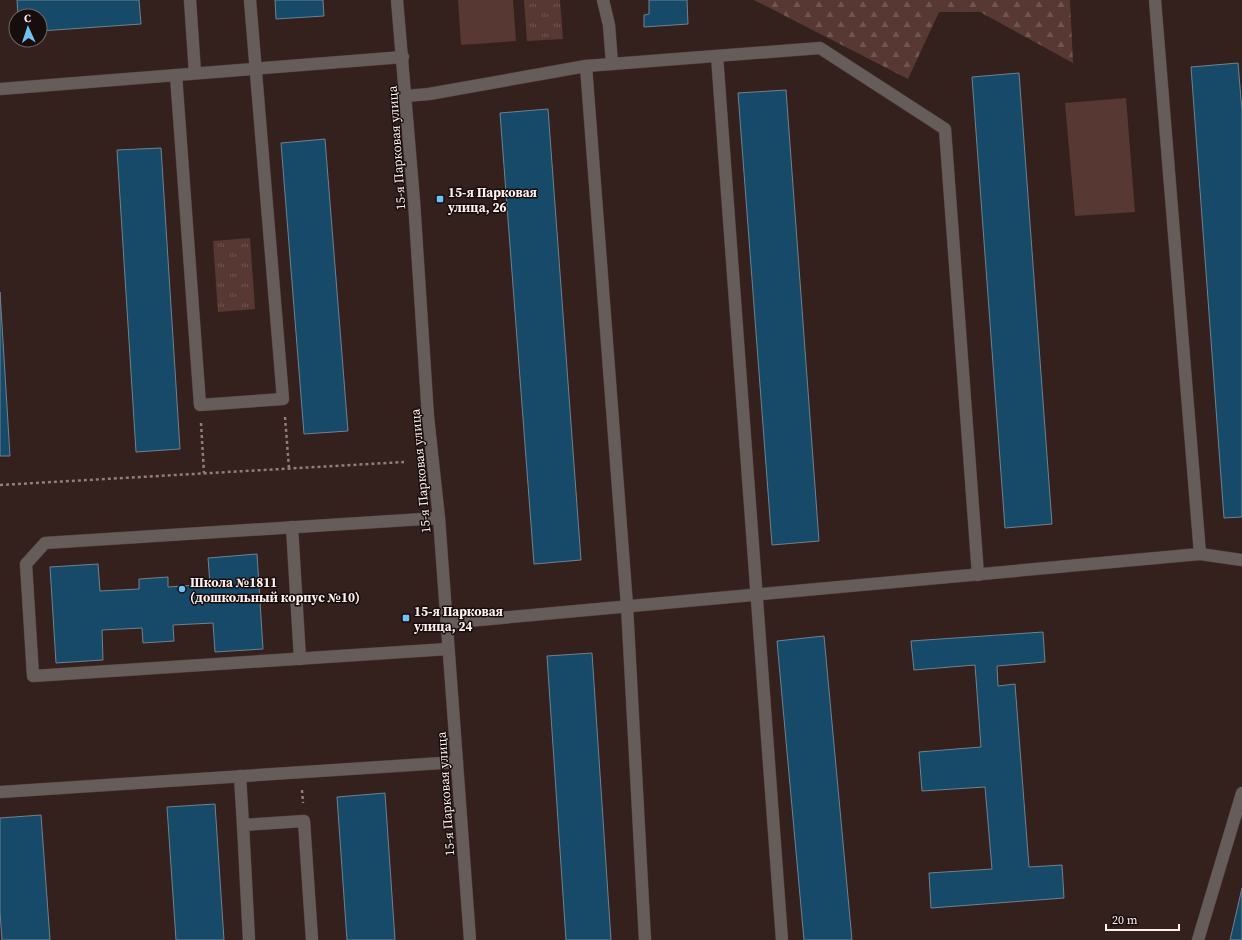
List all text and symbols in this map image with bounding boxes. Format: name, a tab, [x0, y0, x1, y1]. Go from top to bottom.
north arrow	[8, 8, 48, 48]
text: С	[24, 11, 31, 26]
street label: 15-я Парковая улица	[384, 85, 409, 211]
place label: 15-я Парковая улица, 26	[447, 184, 538, 216]
marker: 15-я Парковая улица, 26	[435, 194, 445, 204]
street label: 15-я Парковая улица	[407, 408, 434, 534]
place label: Школа №1811 (дошкольный корпус №10)	[190, 574, 360, 606]
marker: Школа №1811 (дошкольный корпус №10)	[177, 584, 187, 594]
place label: 15-я Парковая улица, 24	[413, 603, 504, 635]
marker: 15-я Парковая улица, 24	[401, 613, 411, 623]
street label: 15-я Парковая улица	[433, 731, 458, 857]
scale bar	[1106, 906, 1179, 932]
text: 20 m	[1112, 912, 1138, 928]

